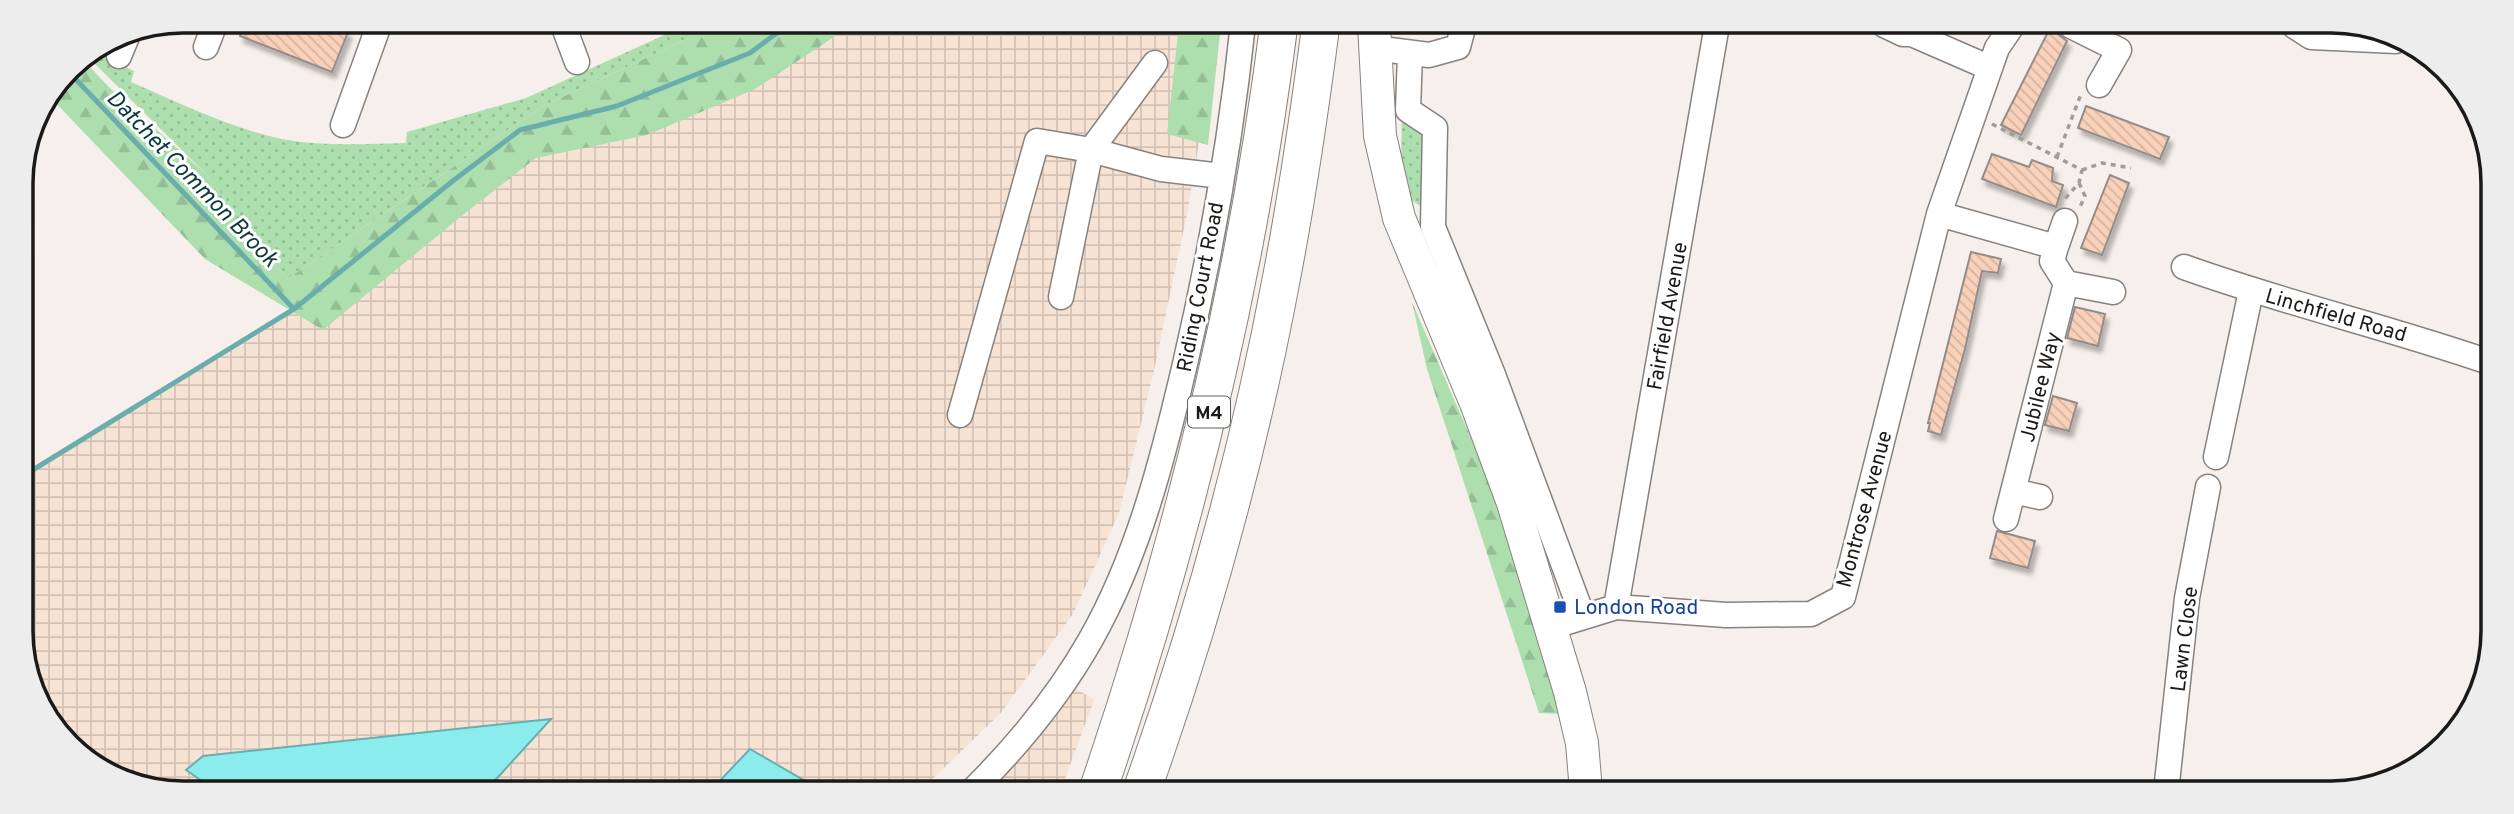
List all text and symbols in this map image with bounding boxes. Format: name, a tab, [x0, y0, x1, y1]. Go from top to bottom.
water label: Datchet Common Brook	[99, 85, 284, 275]
street label: Riding Court Road	[1172, 200, 1231, 375]
street label: Fairfield Avenue	[1642, 240, 1695, 393]
street label: Linchfield Road	[2262, 283, 2409, 350]
street label: Jubilee Way	[2015, 329, 2068, 445]
road number: M4	[1188, 396, 1230, 428]
street label: Montrose Avenue	[1832, 428, 1899, 591]
street label: Lawn Close	[2166, 585, 2205, 693]
place label: London Road	[1574, 595, 1698, 622]
marker: London Road	[1552, 599, 1568, 615]

